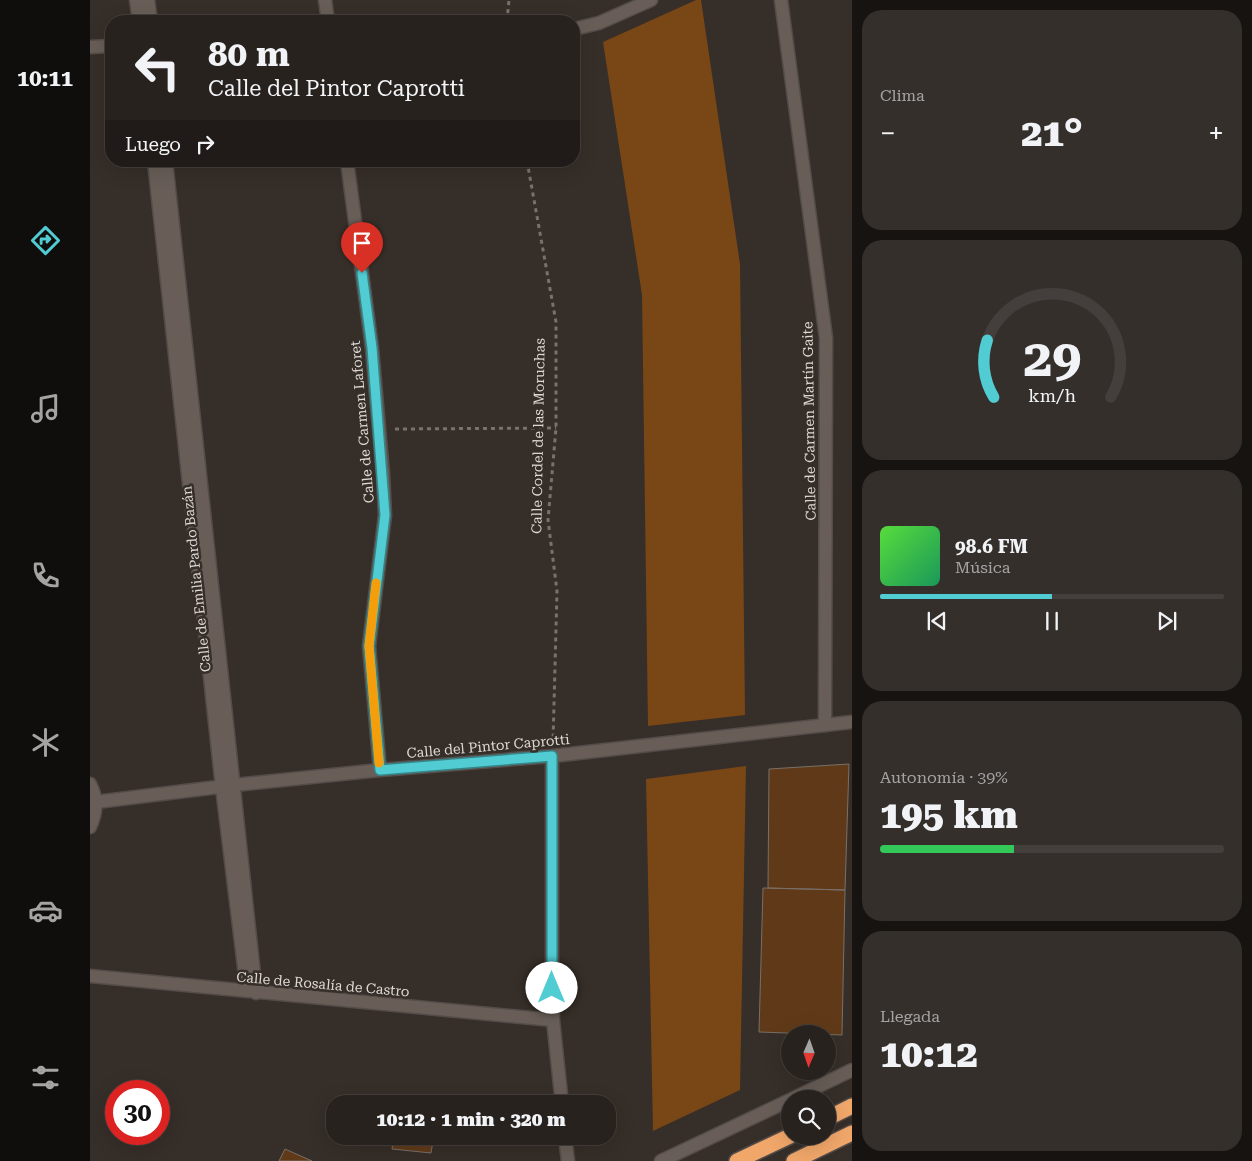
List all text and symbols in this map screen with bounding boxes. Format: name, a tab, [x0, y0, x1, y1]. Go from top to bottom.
text: 80 m	[208, 34, 290, 75]
icon: left	[125, 35, 190, 100]
text: 10:11	[17, 66, 73, 91]
text: Calle del Pintor Caprotti	[208, 76, 465, 101]
text: Clima	[880, 86, 925, 105]
text: 21°	[1021, 111, 1083, 155]
text: −	[880, 117, 896, 150]
text: +	[1208, 117, 1224, 150]
icon: right	[191, 130, 219, 158]
text: Luego	[125, 133, 181, 156]
pin	[341, 222, 383, 273]
icon: directions	[28, 223, 63, 258]
icon: arrive	[348, 229, 376, 257]
street label: Calle de Carmen Martín Gaite	[799, 321, 819, 521]
text: 29	[1023, 328, 1081, 389]
street label: Calle Cordel de las Moruchas	[528, 338, 548, 534]
street label: Calle de Carmen Laforet	[347, 340, 377, 504]
text: km/h	[1028, 385, 1076, 406]
icon: music	[28, 391, 63, 426]
street label: Calle de Emilia Pardo Bazán	[178, 485, 214, 673]
text: 98.6 FM	[955, 535, 1028, 558]
icon: phone	[28, 558, 63, 593]
text: Música	[955, 558, 1010, 577]
icon: previous	[923, 607, 951, 635]
icon: pause	[1038, 607, 1066, 635]
icon: next	[1153, 607, 1181, 635]
icon: climate	[28, 725, 63, 760]
street label: Calle del Pintor Caprotti	[406, 731, 571, 761]
text: Autonomía · 39%	[880, 768, 1008, 787]
text: 195 km	[880, 793, 1018, 837]
icon: car	[28, 893, 63, 928]
position arrow	[525, 961, 577, 1013]
street label: Calle de Rosalía de Castro	[236, 968, 410, 1000]
text: Llegada	[880, 1007, 940, 1026]
north arrow	[781, 1025, 836, 1080]
map controls	[781, 1025, 836, 1145]
text: 10:12	[880, 1032, 978, 1076]
icon: filters	[28, 1060, 63, 1095]
speed limit sign: 30	[105, 1080, 170, 1145]
button: search	[781, 1090, 836, 1145]
text: 10:12 · 1 min · 320 m	[376, 1108, 566, 1131]

